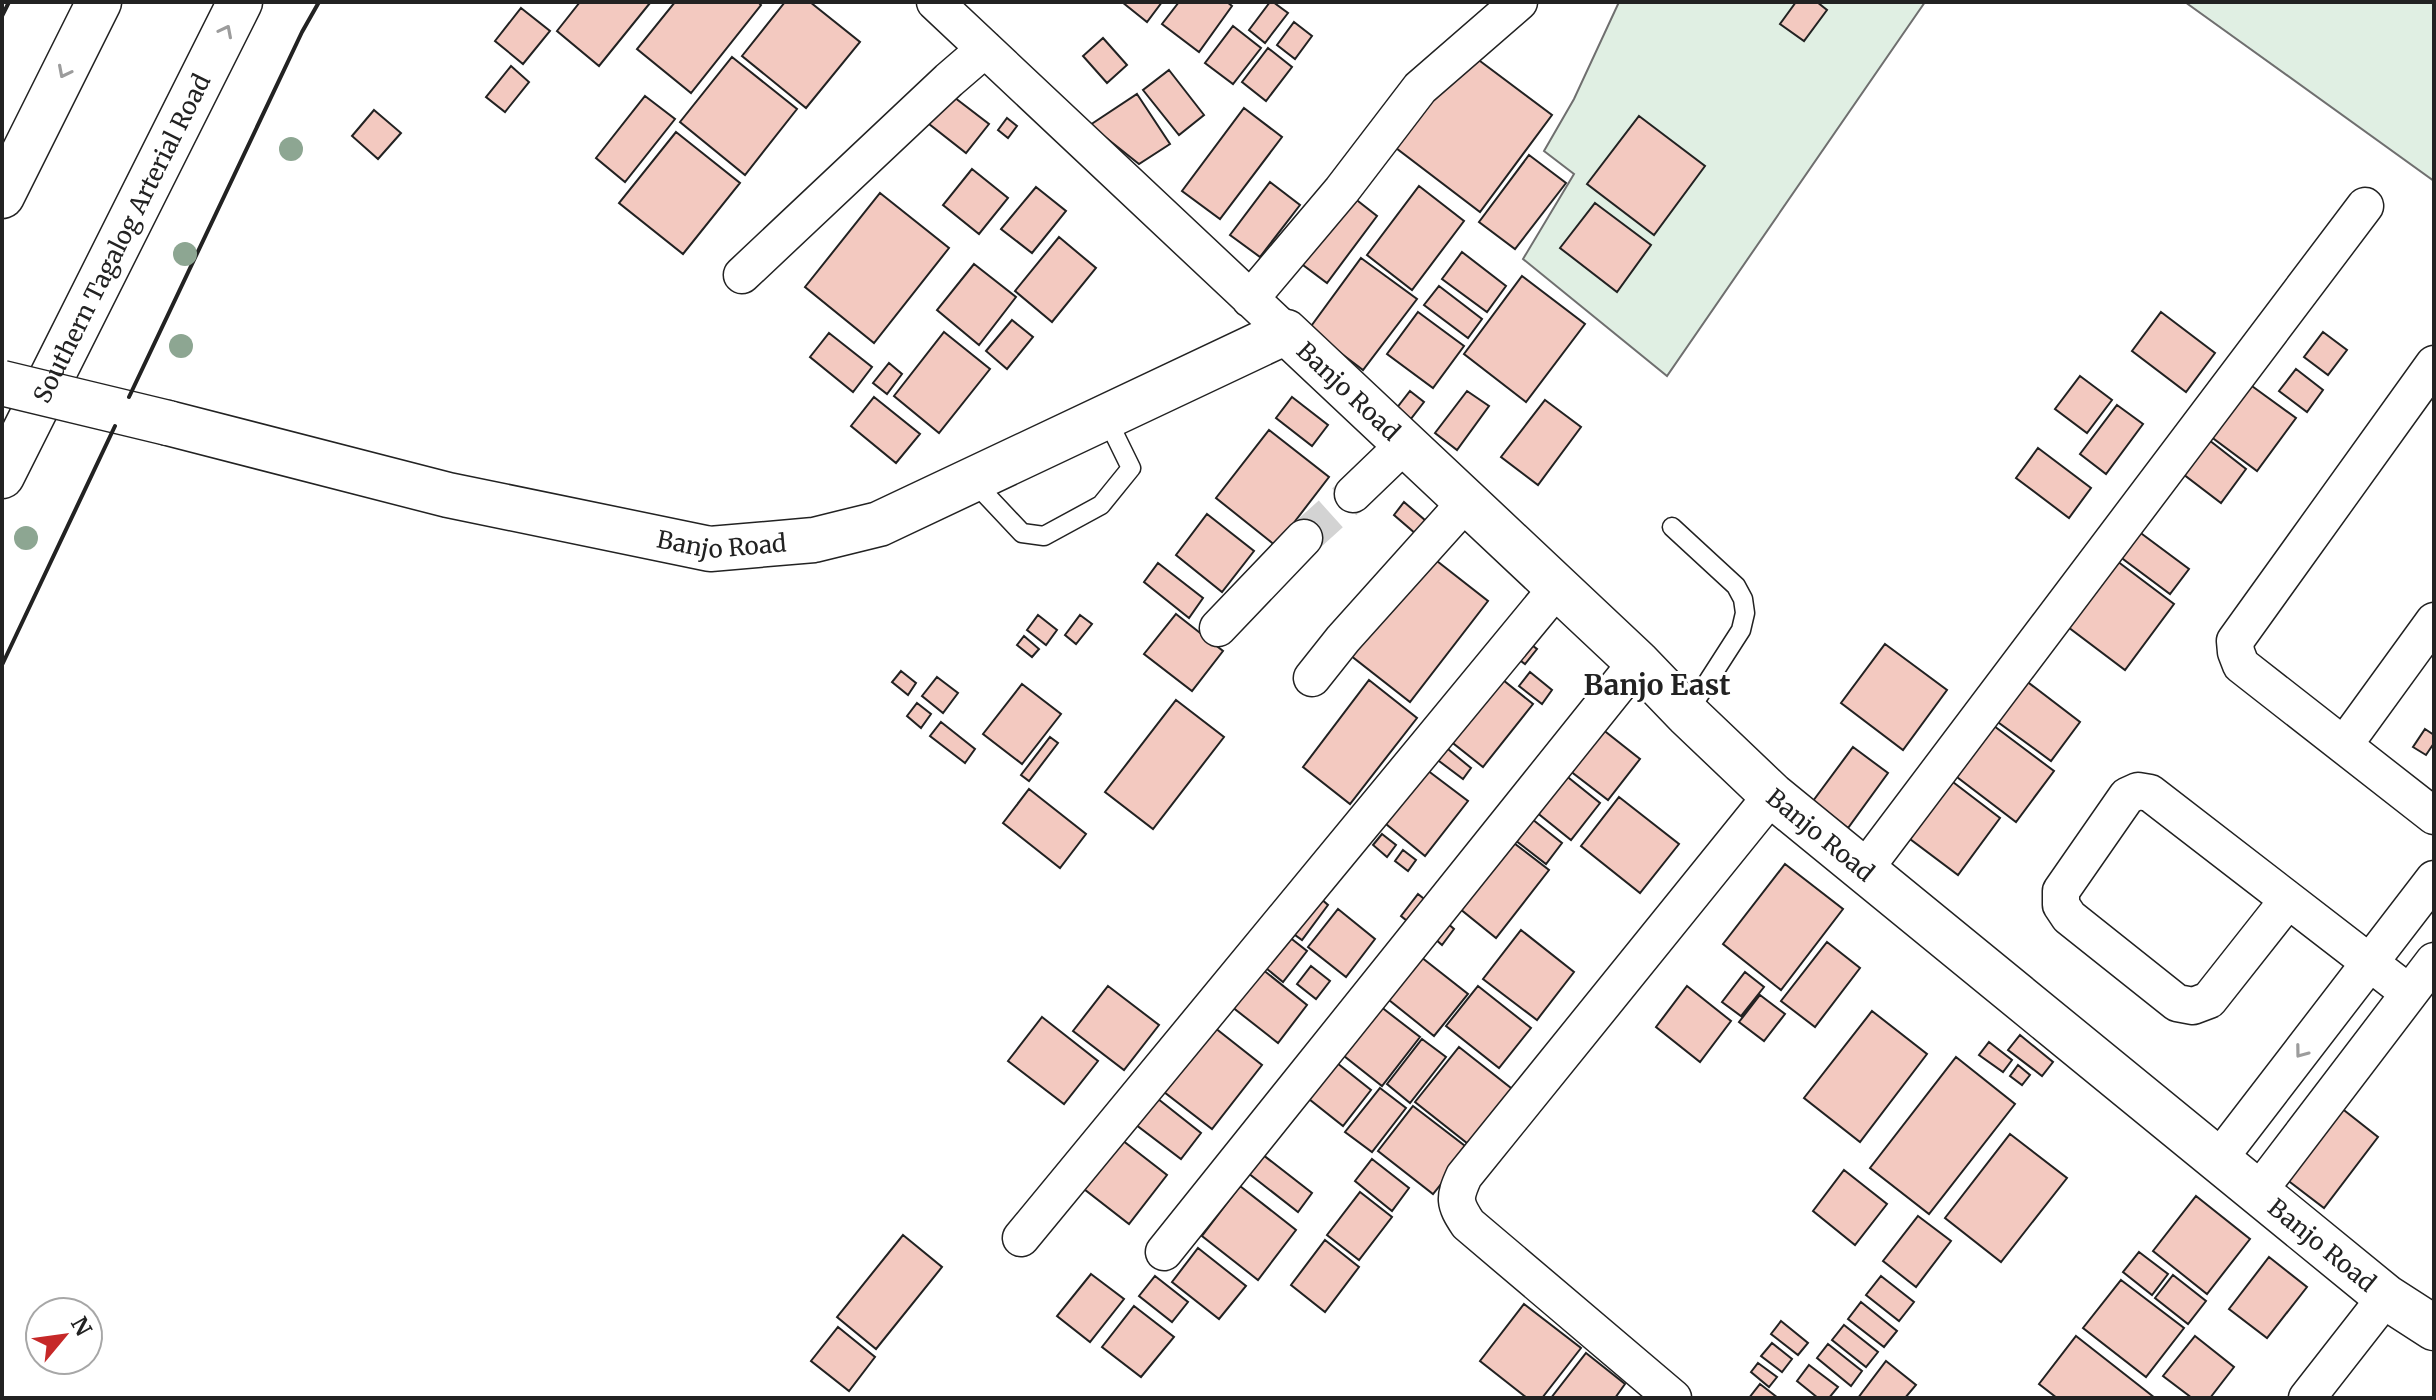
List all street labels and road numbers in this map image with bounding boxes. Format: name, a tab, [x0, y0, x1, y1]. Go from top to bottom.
street label: Southern Tagalog Arterial Road	[26, 69, 217, 408]
street label: Banjo Road	[1291, 335, 1407, 447]
street label: Banjo Road	[654, 523, 788, 565]
street label: Banjo Road	[1760, 781, 1881, 888]
street label: Banjo Road	[2262, 1192, 2382, 1298]

